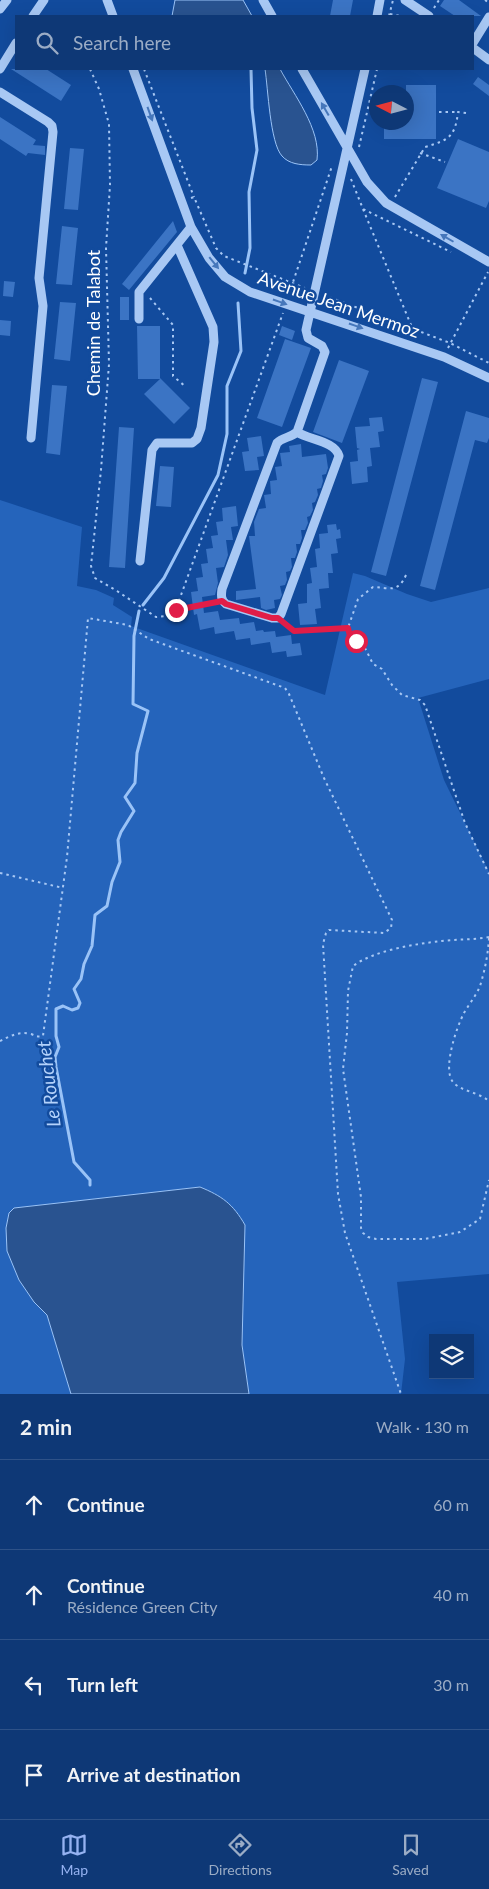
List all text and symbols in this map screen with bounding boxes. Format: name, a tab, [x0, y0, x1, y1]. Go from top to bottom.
search box	[15, 15, 474, 70]
icon: search	[33, 29, 61, 57]
text: Search here	[73, 31, 171, 54]
north arrow	[369, 85, 414, 130]
one-way arrow	[321, 102, 329, 117]
one-way arrow	[146, 107, 154, 122]
one-way arrow	[440, 233, 453, 242]
street label: Chemin de Talabot	[82, 249, 104, 396]
one-way arrow	[208, 256, 219, 269]
street label: Avenue Jean Mermoz	[255, 266, 423, 342]
one-way arrow	[272, 299, 287, 306]
one-way arrow	[348, 323, 363, 331]
route end	[165, 599, 188, 622]
route start	[345, 630, 368, 653]
water label: Le Rouchet	[31, 1039, 65, 1128]
map controls	[429, 1334, 474, 1379]
button: layers	[429, 1334, 474, 1379]
text: 2 min	[20, 1414, 72, 1439]
text: Walk · 130 m	[376, 1417, 469, 1436]
icon: ahead	[20, 1491, 48, 1519]
text: Continue	[67, 1493, 145, 1516]
text: 60 m	[433, 1495, 469, 1514]
text: Continue	[67, 1574, 145, 1597]
icon: ahead	[20, 1581, 48, 1609]
text: 40 m	[433, 1585, 469, 1604]
text: Résidence Green City	[67, 1597, 218, 1616]
icon: left	[20, 1671, 48, 1699]
text: Turn left	[67, 1673, 138, 1696]
text: 30 m	[433, 1675, 469, 1694]
icon: arrive	[20, 1761, 48, 1789]
text: Arrive at destination	[67, 1763, 240, 1786]
tab: Map	[60, 1831, 88, 1878]
tab: Directions	[209, 1831, 272, 1878]
tab: Saved	[392, 1831, 429, 1878]

